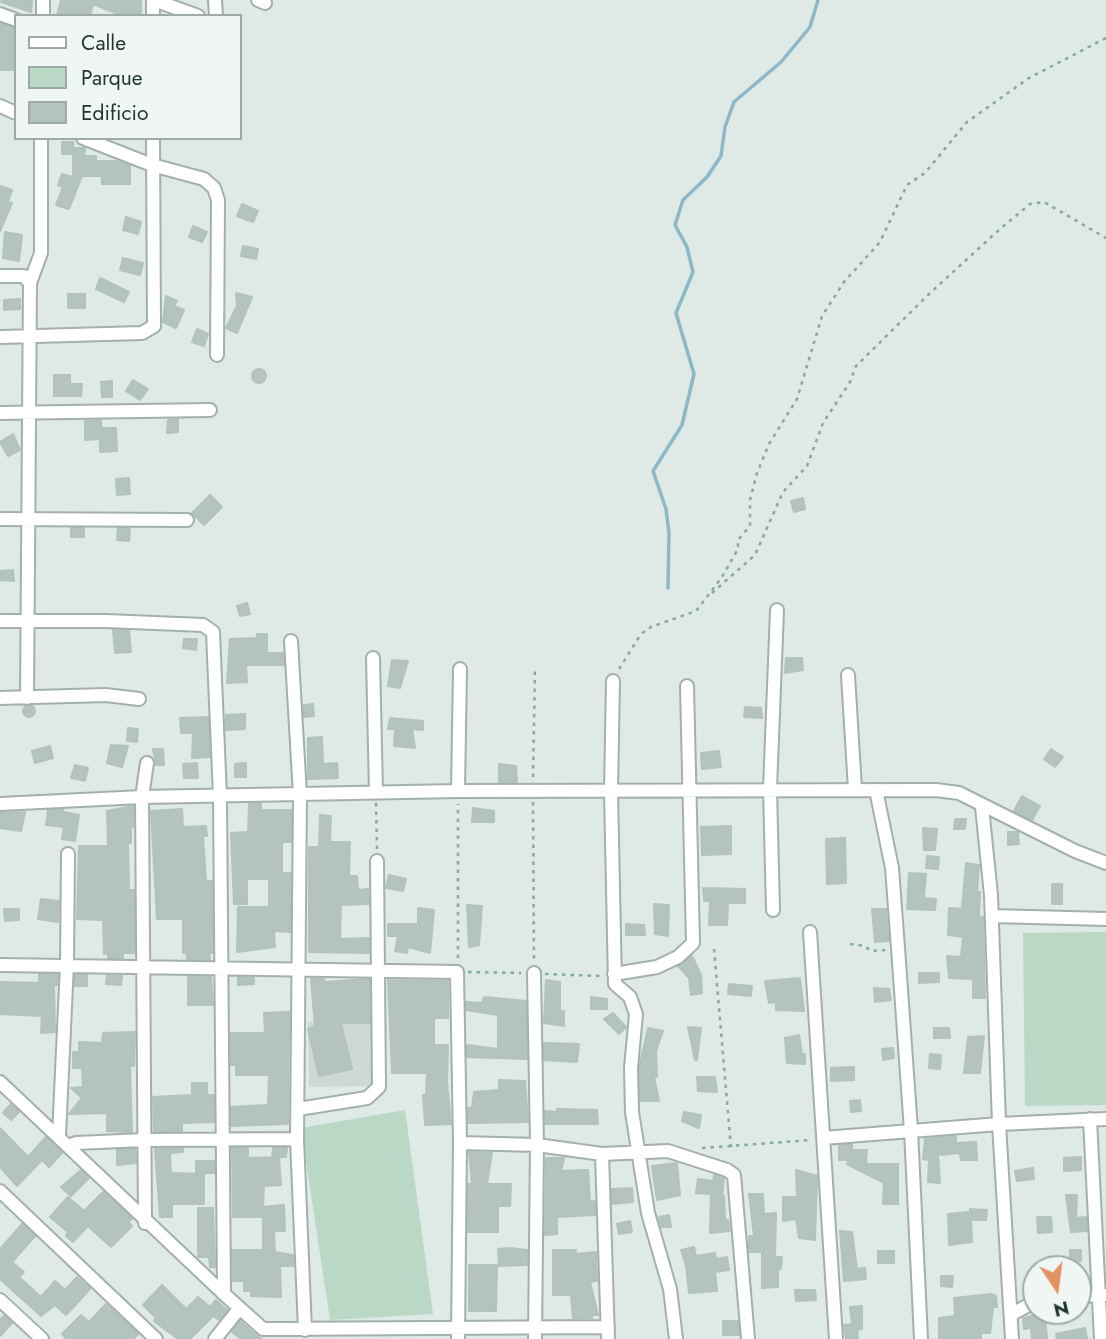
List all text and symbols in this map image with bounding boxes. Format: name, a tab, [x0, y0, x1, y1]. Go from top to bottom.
legend	[14, 14, 242, 140]
text: Calle	[81, 28, 126, 58]
text: Parque	[81, 63, 143, 93]
text: Edificio	[81, 98, 148, 128]
north arrow	[1022, 1255, 1092, 1325]
text: N	[1051, 1294, 1072, 1324]

